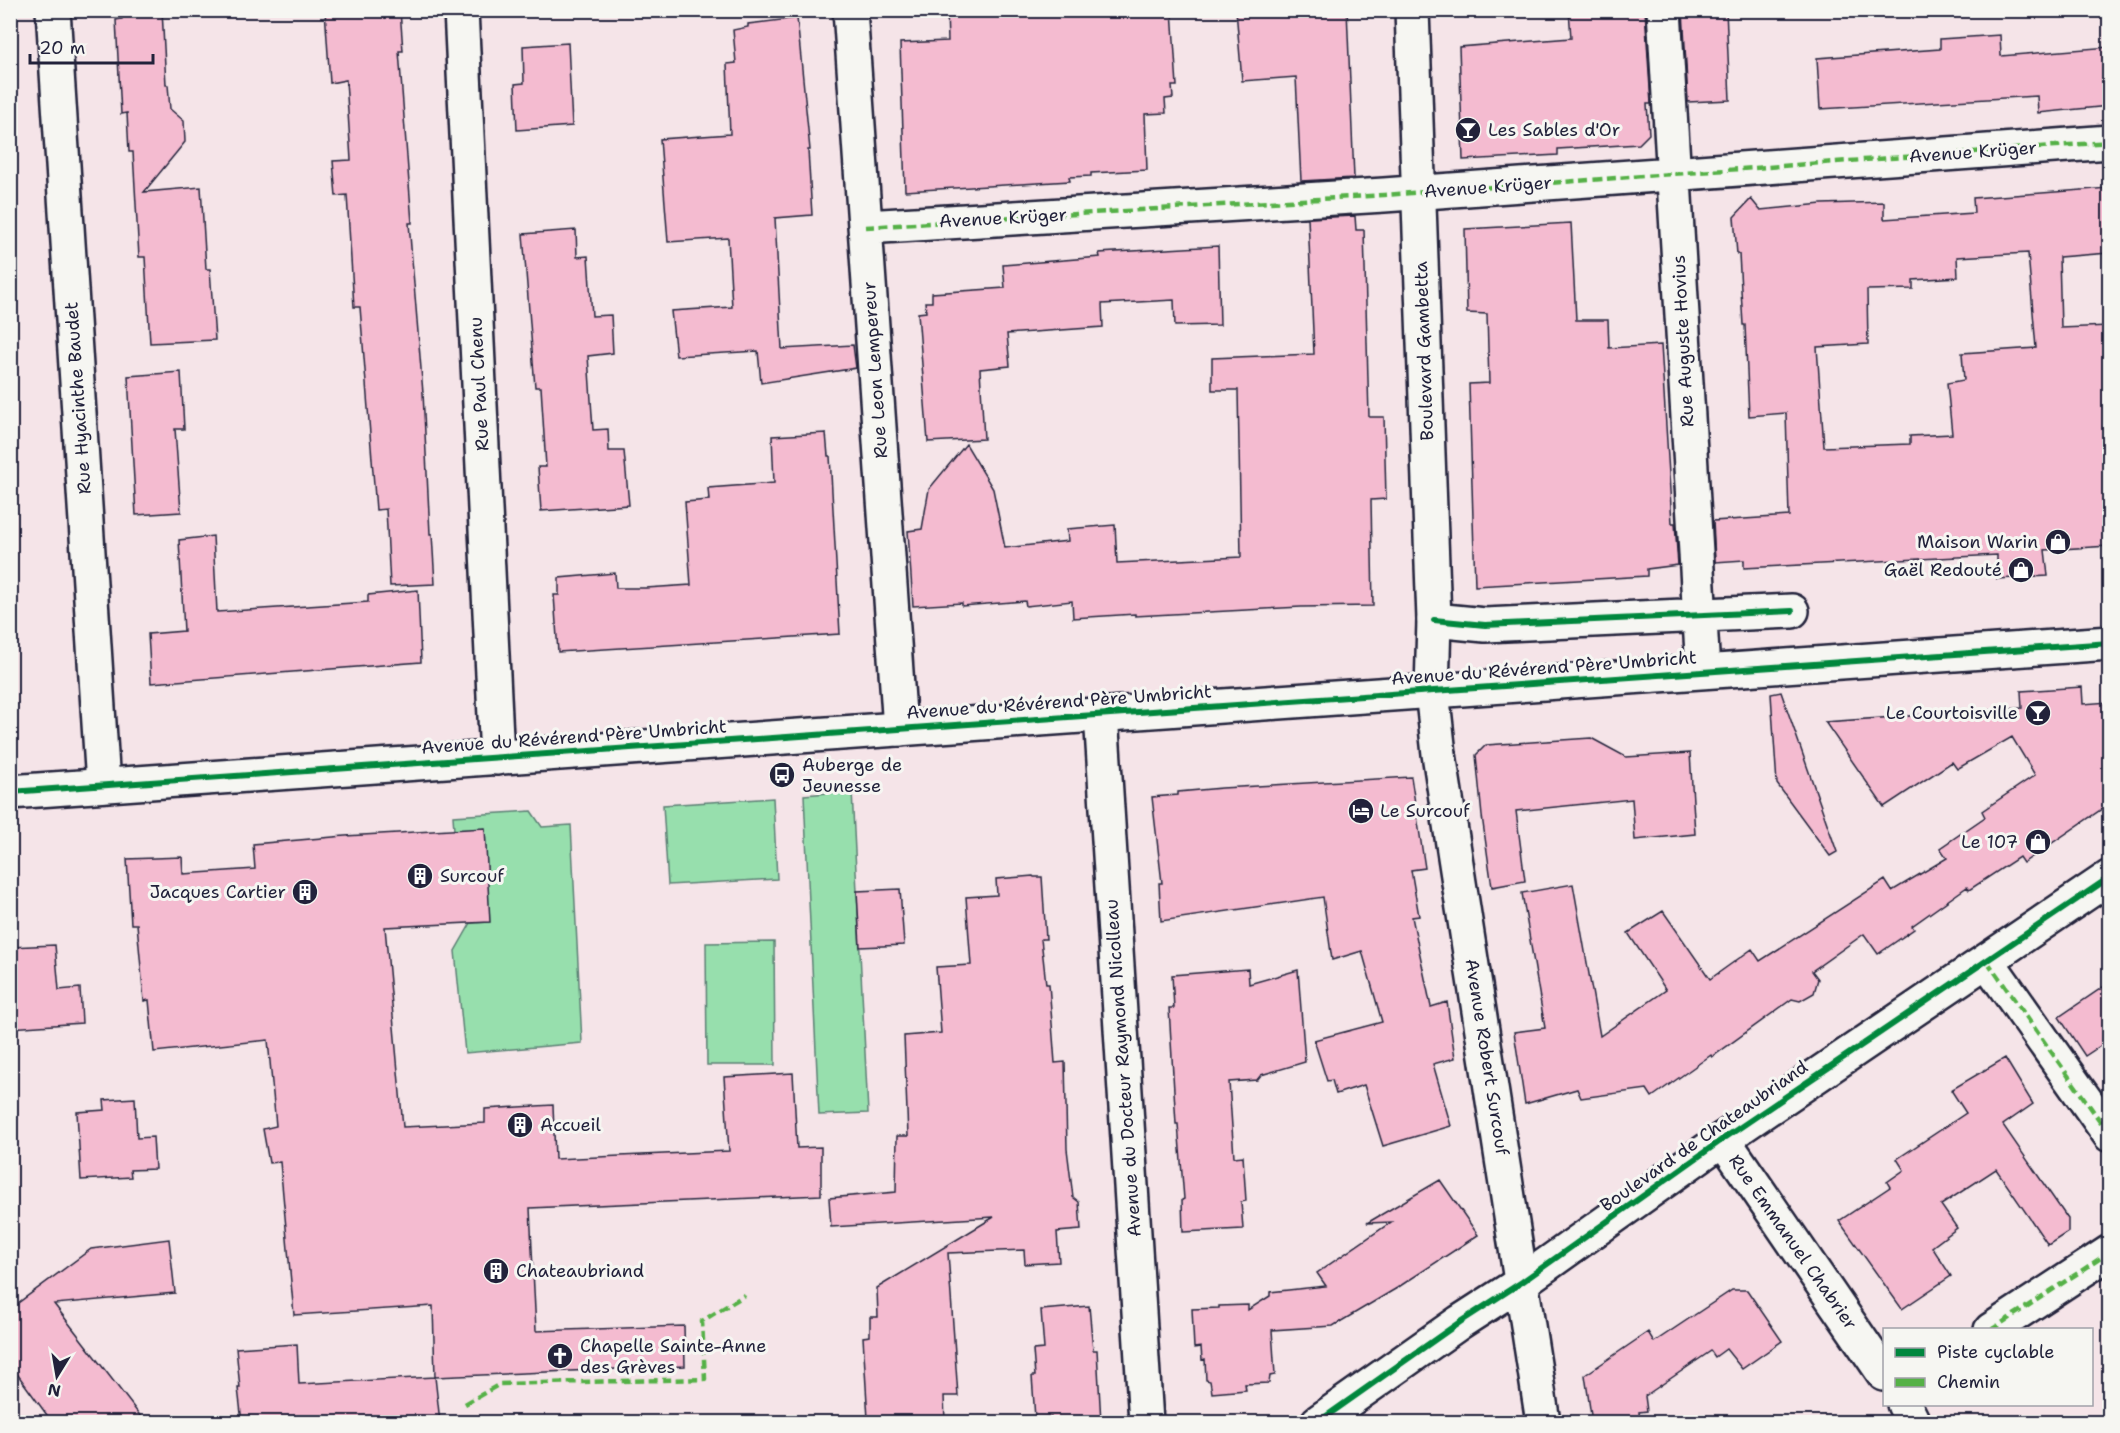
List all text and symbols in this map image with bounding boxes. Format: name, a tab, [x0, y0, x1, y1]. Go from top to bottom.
scale bar	[30, 27, 153, 65]
text: 20 m	[39, 36, 85, 60]
bar icon: Les Sables d'Or	[1453, 115, 1483, 145]
place label: Les Sables d'Or	[1488, 118, 1620, 142]
street label: Avenue Krüger	[1908, 136, 2038, 168]
street label: Avenue Krüger	[1423, 171, 1553, 203]
street label: Avenue Krüger	[938, 203, 1068, 233]
street label: Rue Auguste Hovius	[1667, 254, 1699, 428]
street label: Boulevard Gambetta	[1409, 261, 1439, 441]
street label: Rue Leon Lempereur	[857, 281, 893, 459]
street label: Rue Hyacinthe Baudet	[59, 301, 97, 495]
street label: Rue Paul Chenu	[464, 316, 494, 452]
shop icon: Maison Warin	[2043, 527, 2073, 557]
place label: Maison Warin	[1917, 530, 2038, 554]
shop icon: Gaël Redouté	[2006, 555, 2036, 585]
place label: Gaël Redouté	[1884, 558, 2002, 582]
street label: Avenue du Révérend Père Umbricht	[1390, 645, 1698, 691]
street label: Avenue du Révérend Père Umbricht	[905, 679, 1213, 725]
bar icon: Le Courtoisville	[2023, 698, 2053, 728]
place label: Le Courtoisville	[1886, 701, 2018, 725]
street label: Avenue du Révérend Père Umbricht	[420, 714, 728, 760]
place label: Auberge de Jeunesse	[802, 753, 902, 798]
bus stop icon: Auberge de Jeunesse	[767, 760, 797, 790]
hotel icon: Le Surcouf	[1346, 796, 1376, 826]
place label: Le Surcouf	[1380, 799, 1470, 823]
shop icon: Le 107	[2023, 827, 2053, 857]
place label: Le 107	[1961, 830, 2018, 854]
building icon: Surcouf	[405, 861, 435, 891]
place label: Surcouf	[440, 864, 504, 888]
building icon: Jacques Cartier	[290, 877, 320, 907]
place label: Jacques Cartier	[149, 880, 286, 904]
street label: Avenue du Docteur Raymond Nicolleau	[1099, 898, 1147, 1238]
street label: Avenue Robert Surcouf	[1460, 957, 1514, 1157]
street label: Boulevard de Chateaubriand	[1595, 1055, 1813, 1217]
building icon: Accueil	[505, 1110, 535, 1140]
place label: Accueil	[540, 1113, 602, 1137]
street label: Rue Emmanuel Chabrier	[1723, 1150, 1863, 1334]
building icon: Chateaubriand	[481, 1256, 511, 1286]
place label: Chateaubriand	[516, 1259, 644, 1283]
legend	[1883, 1328, 2093, 1406]
place label: Chapelle Sainte-Anne des Grèves	[580, 1334, 767, 1379]
text: Piste cyclable	[1937, 1340, 2054, 1364]
church icon: Chapelle Sainte-Anne des Grèves	[545, 1341, 575, 1371]
north arrow	[27, 1346, 87, 1406]
text: Chemin	[1937, 1370, 2000, 1394]
text: N	[46, 1379, 62, 1402]

